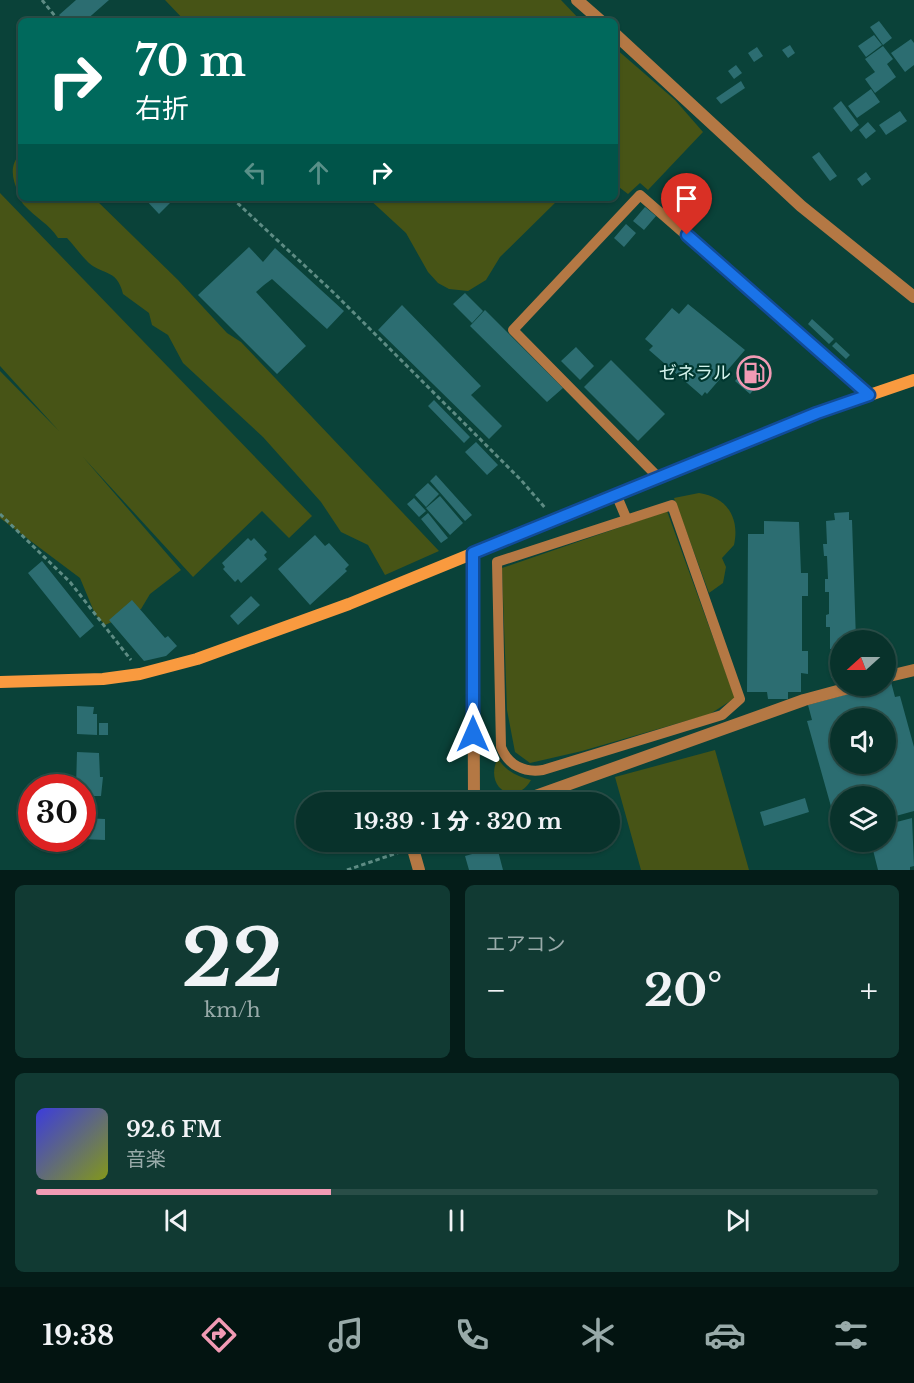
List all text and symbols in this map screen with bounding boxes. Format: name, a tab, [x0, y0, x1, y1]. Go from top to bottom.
text: 70 m	[135, 35, 246, 87]
icon: right	[36, 42, 114, 120]
text: 右折	[135, 92, 189, 125]
icon: left	[239, 156, 272, 189]
icon: ahead	[302, 156, 335, 189]
icon: right	[365, 156, 398, 189]
pin	[661, 173, 712, 235]
icon: arrive	[670, 182, 703, 215]
fuel station icon: ゼネラル	[736, 355, 772, 391]
place label: ゼネラル	[659, 362, 731, 384]
north arrow	[830, 630, 896, 696]
map controls	[830, 630, 896, 852]
position arrow	[441, 702, 505, 766]
button: sound	[830, 708, 896, 774]
speed limit sign: 30	[18, 774, 96, 852]
button: layers	[830, 786, 896, 852]
text: 19:39 · 1 分 · 320 m	[354, 808, 562, 835]
text: 22	[181, 910, 283, 1007]
text: エアコン	[486, 932, 566, 956]
text: 20°	[644, 962, 722, 1018]
text: −	[486, 970, 506, 1011]
text: +	[860, 970, 878, 1011]
text: km/h	[204, 998, 261, 1022]
text: 92.6 FM	[126, 1116, 222, 1143]
text: 音楽	[126, 1147, 166, 1171]
icon: previous	[160, 1204, 193, 1237]
icon: pause	[440, 1204, 473, 1237]
icon: next	[721, 1204, 754, 1237]
icon: directions	[198, 1314, 240, 1356]
icon: music	[325, 1314, 367, 1356]
icon: phone	[451, 1314, 493, 1356]
icon: climate	[577, 1314, 619, 1356]
icon: car	[704, 1314, 746, 1356]
icon: filters	[830, 1314, 872, 1356]
text: 19:38	[42, 1319, 114, 1352]

